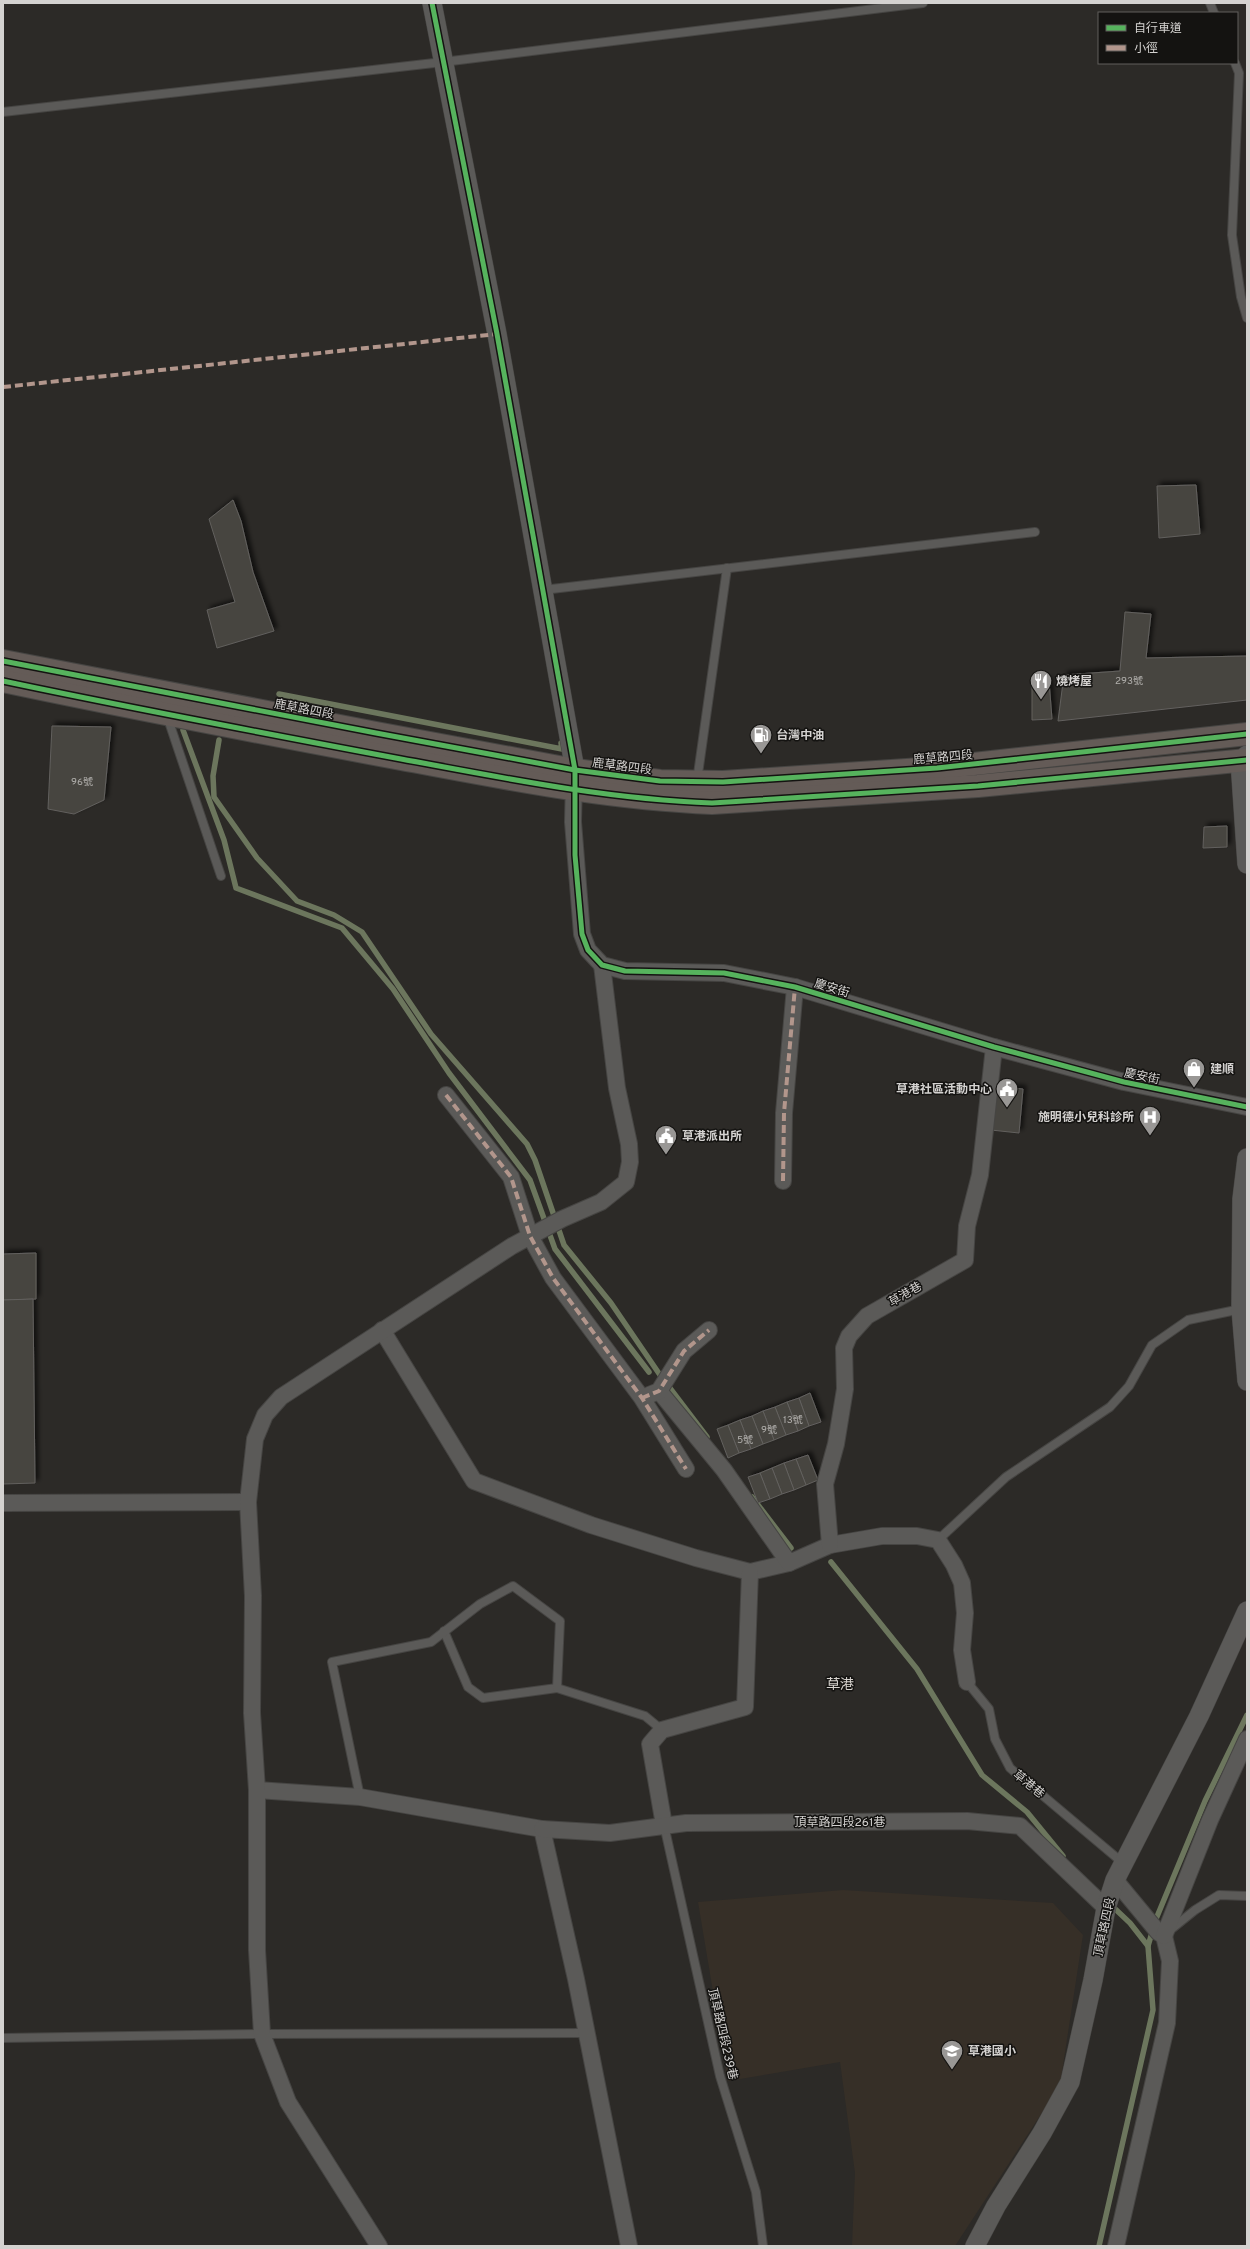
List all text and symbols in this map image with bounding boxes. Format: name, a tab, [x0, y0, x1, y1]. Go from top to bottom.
legend	[1098, 12, 1238, 64]
text: 自行車道	[1134, 21, 1182, 37]
text: 小徑	[1134, 41, 1158, 57]
restaurant icon: 燒烤屋	[1028, 668, 1054, 701]
place label: 燒烤屋	[1056, 674, 1092, 690]
house number: 293號	[1115, 675, 1143, 688]
street label: 鹿草路四段	[273, 696, 335, 724]
fuel station icon: 台灣中油	[748, 722, 774, 755]
place label: 台灣中油	[776, 728, 824, 744]
street label: 鹿草路四段	[912, 747, 974, 769]
street label: 鹿草路四段	[591, 755, 653, 779]
house number: 96號	[71, 776, 93, 789]
street label: 慶安街	[812, 976, 851, 1002]
shop icon: 建順	[1181, 1056, 1207, 1089]
place label: 建順	[1210, 1062, 1234, 1078]
street label: 慶安街	[1123, 1065, 1161, 1089]
public building icon: 草港社區活動中心	[994, 1076, 1020, 1109]
place label: 草港社區活動中心	[896, 1082, 992, 1098]
hospital icon: 施明德小兒科診所	[1137, 1104, 1163, 1137]
place label: 施明德小兒科診所	[1038, 1110, 1134, 1126]
public building icon: 草港派出所	[653, 1123, 679, 1156]
place label: 草港派出所	[682, 1129, 742, 1145]
street label: 草港巷	[886, 1279, 925, 1311]
house number: 13號	[783, 1414, 803, 1427]
house number: 9號	[761, 1424, 777, 1437]
house number: 5號	[737, 1434, 753, 1447]
district label: 草港	[826, 1677, 854, 1694]
street label: 草港巷	[1009, 1767, 1047, 1802]
street label: 頂草路四段261巷	[795, 1815, 886, 1831]
street label: 頂草路四段	[1091, 1896, 1119, 1958]
street label: 頂草路四段239巷	[704, 1987, 740, 2082]
school or university icon: 草港國小	[939, 2038, 965, 2071]
place label: 草港國小	[968, 2044, 1016, 2060]

